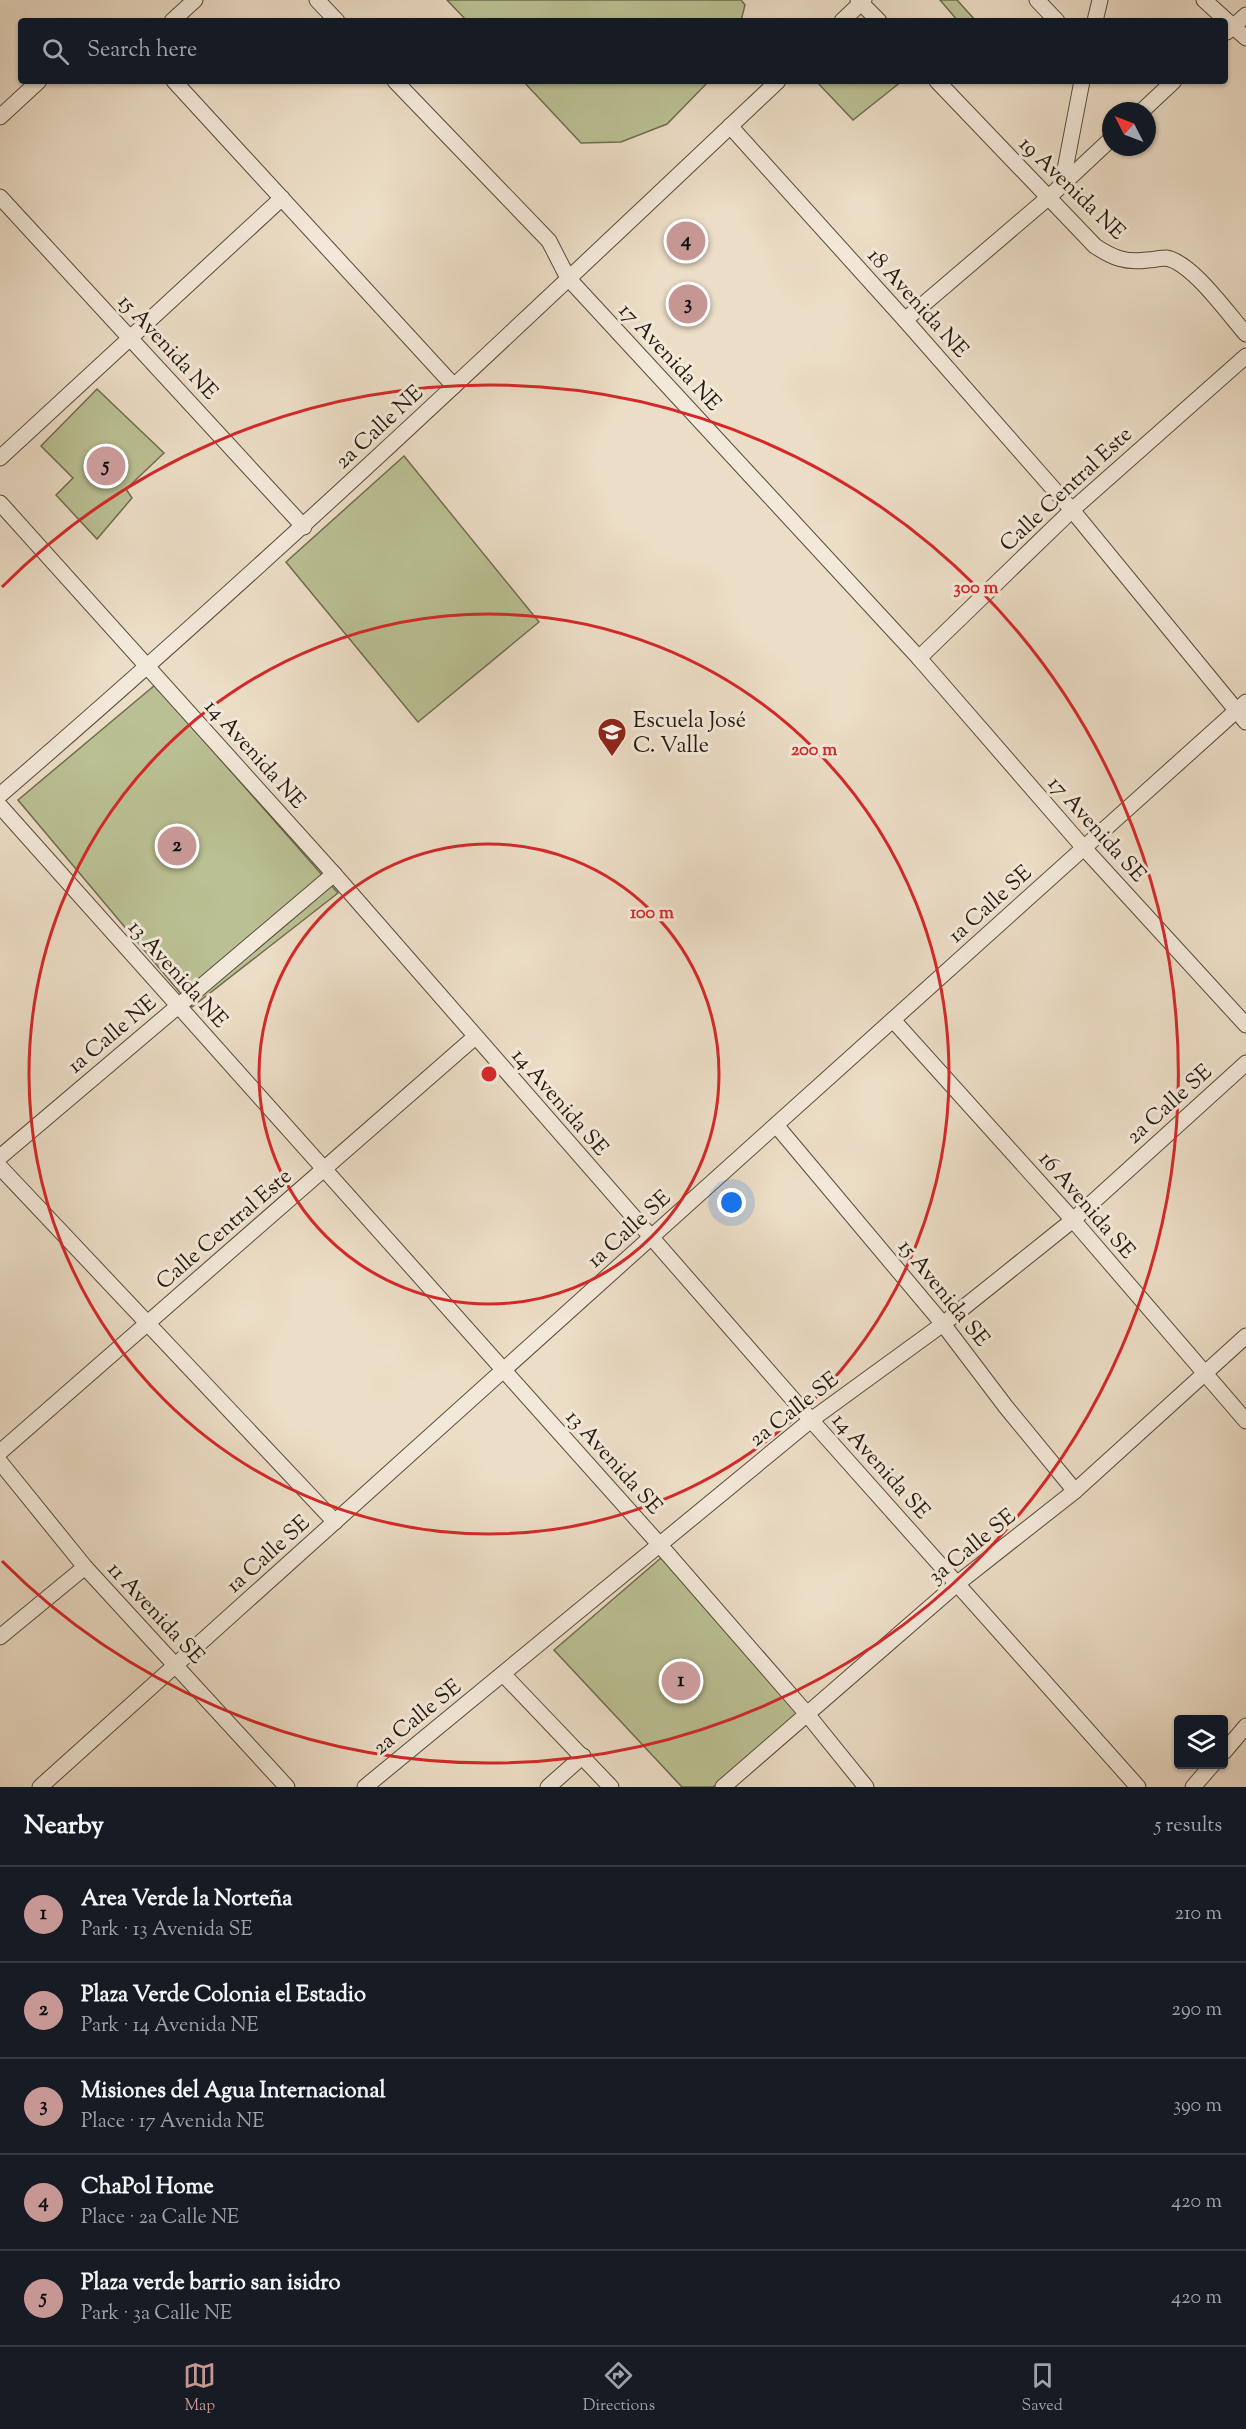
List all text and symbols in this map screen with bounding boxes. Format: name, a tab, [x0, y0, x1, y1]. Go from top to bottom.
search box	[18, 18, 1228, 84]
icon: search	[39, 35, 72, 68]
text: Search here	[87, 35, 197, 67]
north arrow	[1102, 102, 1156, 156]
street label: 19 Avenida NE	[1010, 130, 1132, 248]
pin: 4	[666, 218, 706, 264]
street label: 18 Avenida NE	[859, 242, 975, 366]
pin: 3	[668, 282, 708, 326]
street label: 15 Avenida NE	[109, 288, 224, 408]
street label: 17 Avenida NE	[610, 297, 728, 420]
street label: 2a Calle NE	[329, 379, 431, 478]
street label: Calle Central Este	[994, 420, 1141, 560]
pin: 5	[86, 444, 126, 488]
text: 300 m	[954, 576, 999, 602]
street label: 14 Avenida NE	[196, 693, 312, 817]
place label: Escuela José C. Valle	[633, 706, 746, 763]
school or university icon: Escuela José C. Valle	[596, 716, 628, 758]
text: 200 m	[791, 738, 837, 764]
street label: 17 Avenida SE	[1039, 770, 1152, 890]
pin: 2	[158, 824, 196, 868]
street label: 1a Calle SE	[942, 859, 1040, 952]
text: 100 m	[630, 901, 674, 927]
street label: 13 Avenida NE	[119, 914, 234, 1036]
street label: 1a Calle NE	[61, 988, 164, 1082]
street label: 14 Avenida SE	[503, 1042, 615, 1164]
street label: 2a Calle SE	[1120, 1058, 1220, 1153]
centre of rings	[479, 1064, 499, 1084]
street label: 16 Avenida SE	[1030, 1145, 1142, 1267]
street label: Calle Central Este	[150, 1162, 300, 1298]
street label: 1a Calle SE	[581, 1184, 679, 1277]
your location	[717, 1188, 746, 1217]
street label: 15 Avenida SE	[889, 1233, 996, 1355]
street label: 2a Calle SE	[743, 1365, 846, 1456]
street label: 13 Avenida SE	[557, 1403, 669, 1523]
street label: 14 Avenida SE	[823, 1407, 936, 1527]
street label: 3a Calle SE	[922, 1502, 1024, 1593]
street label: 1a Calle SE	[220, 1509, 318, 1602]
street label: 11 Avenida SE	[99, 1556, 211, 1673]
pin: 1	[662, 1658, 700, 1704]
street label: 2a Calle SE	[367, 1673, 469, 1764]
map controls	[1174, 1715, 1228, 1769]
button: layers	[1174, 1715, 1228, 1769]
text: Nearby	[24, 1808, 104, 1845]
text: 5 results	[1155, 1812, 1222, 1841]
text: Area Verde la Norteña	[81, 1884, 292, 1916]
text: 1	[40, 1900, 47, 1929]
text: 210 m	[1175, 1900, 1222, 1929]
text: Park · 13 Avenida SE	[81, 1916, 252, 1945]
text: Plaza Verde Colonia el Estadio	[81, 1980, 366, 2012]
text: 2	[39, 1996, 48, 2025]
text: 290 m	[1172, 1996, 1222, 2025]
text: Park · 14 Avenida NE	[81, 2012, 259, 2041]
text: Misiones del Agua Internacional	[81, 2076, 386, 2108]
text: 3	[39, 2092, 48, 2121]
text: 390 m	[1173, 2092, 1222, 2121]
text: Place · 17 Avenida NE	[81, 2108, 264, 2137]
text: ChaPol Home	[81, 2172, 214, 2204]
text: 4	[38, 2188, 49, 2217]
text: 420 m	[1171, 2188, 1222, 2217]
text: Place · 2a Calle NE	[81, 2204, 239, 2233]
text: Plaza verde barrio san isidro	[81, 2268, 341, 2300]
text: 5	[40, 2284, 47, 2313]
text: 420 m	[1171, 2284, 1222, 2313]
text: Park · 3a Calle NE	[81, 2300, 232, 2329]
tab: Map	[183, 2359, 216, 2418]
tab: Directions	[583, 2359, 655, 2418]
tab: Saved	[1022, 2359, 1063, 2418]

